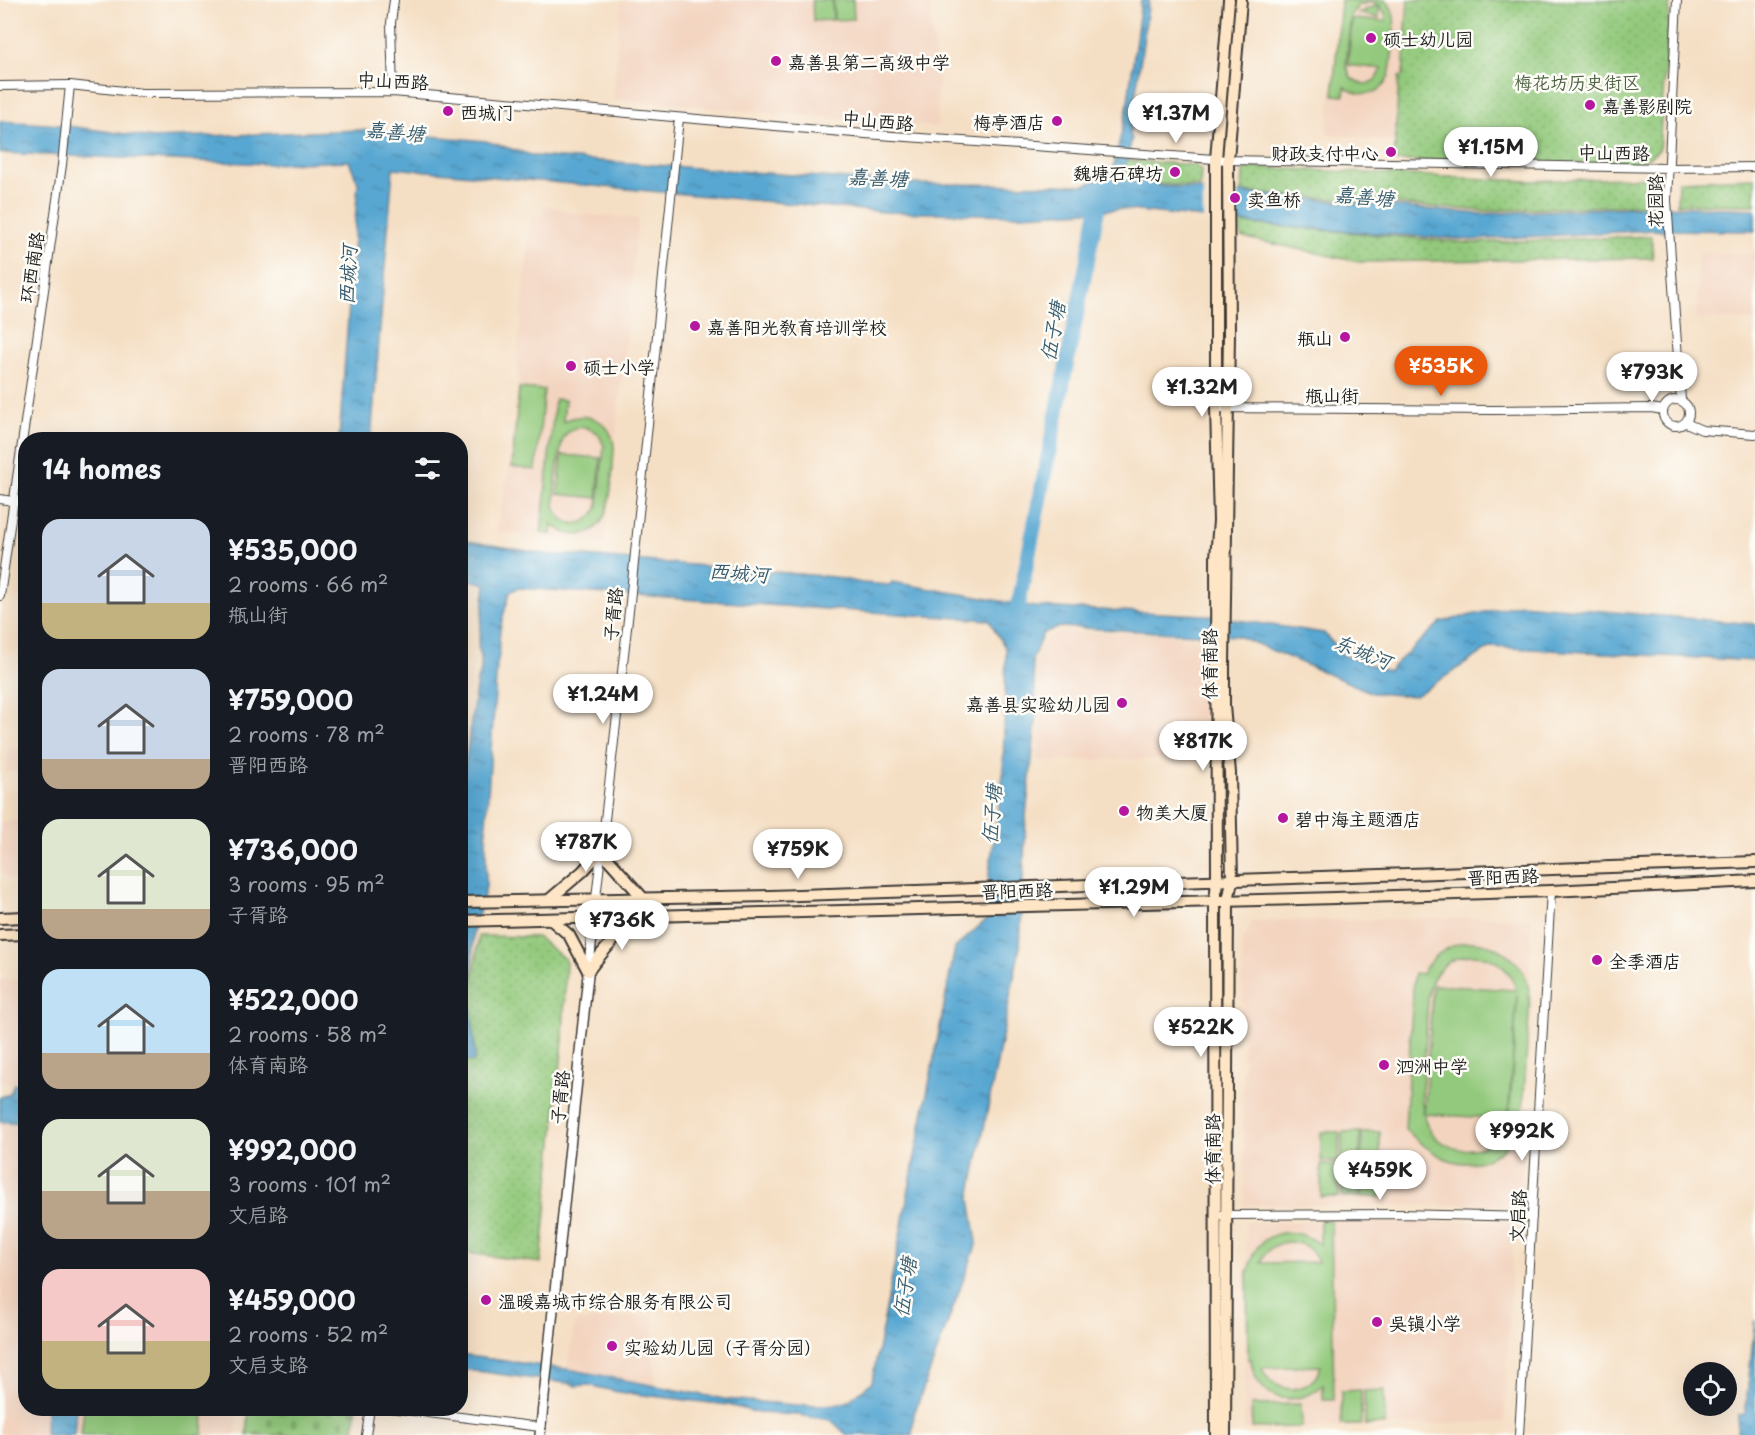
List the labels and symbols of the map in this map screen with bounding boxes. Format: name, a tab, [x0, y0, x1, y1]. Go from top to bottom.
place label: 硕士幼儿园	[1383, 25, 1473, 52]
marker: 硕士幼儿园	[1364, 31, 1378, 45]
place label: 嘉善县第二高级中学	[788, 48, 950, 75]
marker: 嘉善县第二高级中学	[769, 54, 783, 68]
street label: 中山西路	[356, 65, 430, 95]
park label: 梅花坊历史街区	[1514, 68, 1640, 95]
place label: 嘉善影剧院	[1602, 92, 1692, 119]
pin: ¥1.37M	[1127, 93, 1225, 144]
place label: 西城门	[460, 98, 514, 125]
marker: 嘉善影剧院	[1583, 98, 1597, 112]
street label: 中山西路	[841, 103, 915, 137]
marker: 西城门	[441, 104, 455, 118]
place label: 梅亭酒店	[973, 108, 1045, 135]
water label: 嘉善塘	[364, 113, 428, 149]
marker: 梅亭酒店	[1050, 114, 1064, 128]
pin: ¥1.15M	[1442, 127, 1540, 178]
street label: 中山西路	[1578, 138, 1650, 166]
place label: 财政支付中心	[1271, 139, 1379, 166]
marker: 财政支付中心	[1384, 145, 1398, 159]
place label: 魏塘石碑坊	[1073, 159, 1163, 186]
water label: 嘉善塘	[847, 160, 911, 194]
marker: 魏塘石碑坊	[1168, 165, 1182, 179]
street label: 花园路	[1641, 174, 1668, 228]
water label: 嘉善塘	[1333, 178, 1397, 214]
place label: 卖鱼桥	[1247, 185, 1301, 212]
marker: 卖鱼桥	[1228, 191, 1242, 205]
street label: 环西南路	[12, 229, 50, 305]
water label: 西城河	[330, 241, 364, 306]
water label: 伍子塘	[1032, 297, 1073, 363]
place label: 嘉善阳光教育培训学校	[707, 313, 887, 340]
marker: 嘉善阳光教育培训学校	[688, 319, 702, 333]
place label: 瓶山	[1297, 324, 1333, 351]
marker: 瓶山	[1338, 330, 1352, 344]
pin: ¥535K	[1399, 346, 1483, 397]
pin: ¥793K	[1610, 352, 1694, 403]
place label: 硕士小学	[583, 353, 655, 380]
marker: 硕士小学	[564, 359, 578, 373]
pin: ¥1.32M	[1153, 367, 1251, 418]
street label: 甁山街	[1305, 381, 1359, 408]
water label: 西城河	[708, 555, 773, 589]
street label: 子胥路	[596, 586, 628, 642]
water label: 东城河	[1330, 626, 1399, 677]
street label: 体育南路	[1195, 628, 1222, 700]
pin: ¥1.24M	[554, 674, 652, 725]
place label: 嘉善县实验幼儿园	[966, 690, 1110, 717]
marker: 嘉善县实验幼儿园	[1115, 696, 1129, 710]
pin: ¥817K	[1161, 721, 1245, 772]
water label: 伍子塘	[973, 781, 1009, 845]
place label: 物美大厦	[1136, 798, 1208, 825]
marker: 物美大厦	[1117, 804, 1131, 818]
place label: 碧中海主题酒店	[1295, 805, 1421, 832]
marker: 碧中海主题酒店	[1276, 811, 1290, 825]
pin: ¥787K	[544, 822, 628, 873]
pin: ¥759K	[756, 829, 840, 880]
street label: 晋阳西路	[1467, 861, 1539, 891]
pin: ¥1.29M	[1085, 867, 1183, 918]
street label: 晋阳西路	[981, 875, 1053, 905]
pin: ¥736K	[580, 900, 664, 951]
place label: 全季酒店	[1609, 947, 1681, 974]
marker: 全季酒店	[1590, 953, 1604, 967]
pin: ¥522K	[1159, 1007, 1243, 1058]
place label: 泗洲中学	[1396, 1052, 1468, 1079]
marker: 泗洲中学	[1377, 1058, 1391, 1072]
street label: 子胥路	[543, 1069, 575, 1125]
pin: ¥992K	[1480, 1111, 1564, 1162]
street label: 体育南路	[1198, 1113, 1225, 1185]
pin: ¥459K	[1338, 1150, 1422, 1201]
street label: 文启路	[1502, 1188, 1532, 1244]
water label: 伍子塘	[884, 1253, 924, 1319]
place label: 温暖嘉城市综合服务有限公司	[498, 1287, 732, 1314]
marker: 温暖嘉城市综合服务有限公司	[479, 1293, 493, 1307]
place label: 吴镇小学	[1389, 1309, 1461, 1336]
marker: 吴镇小学	[1370, 1315, 1384, 1329]
place label: 实验幼儿园（子胥分园）	[624, 1333, 822, 1360]
marker: 实验幼儿园（子胥分园）	[605, 1339, 619, 1353]

